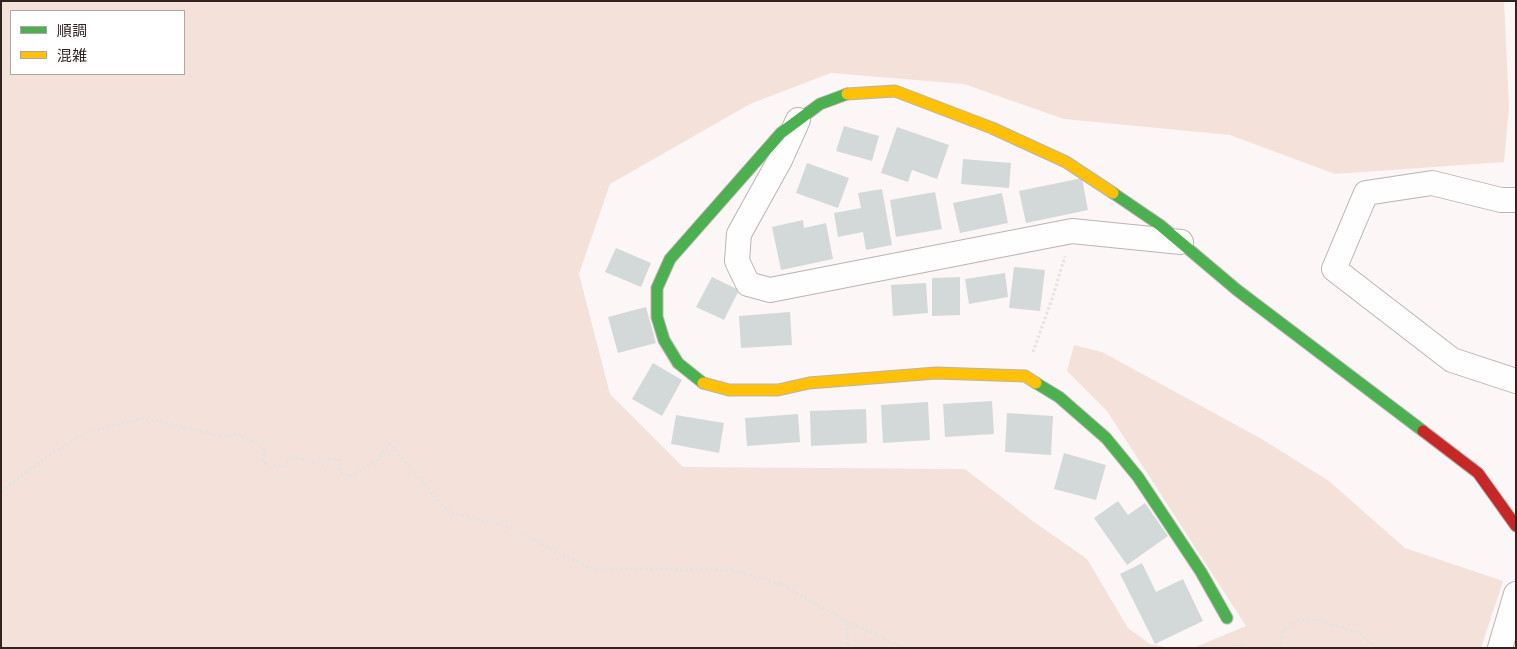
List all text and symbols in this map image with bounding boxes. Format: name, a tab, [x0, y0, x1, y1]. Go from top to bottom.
legend	[10, 10, 185, 75]
text: 順調	[57, 22, 87, 40]
text: 混雑	[57, 47, 87, 65]

